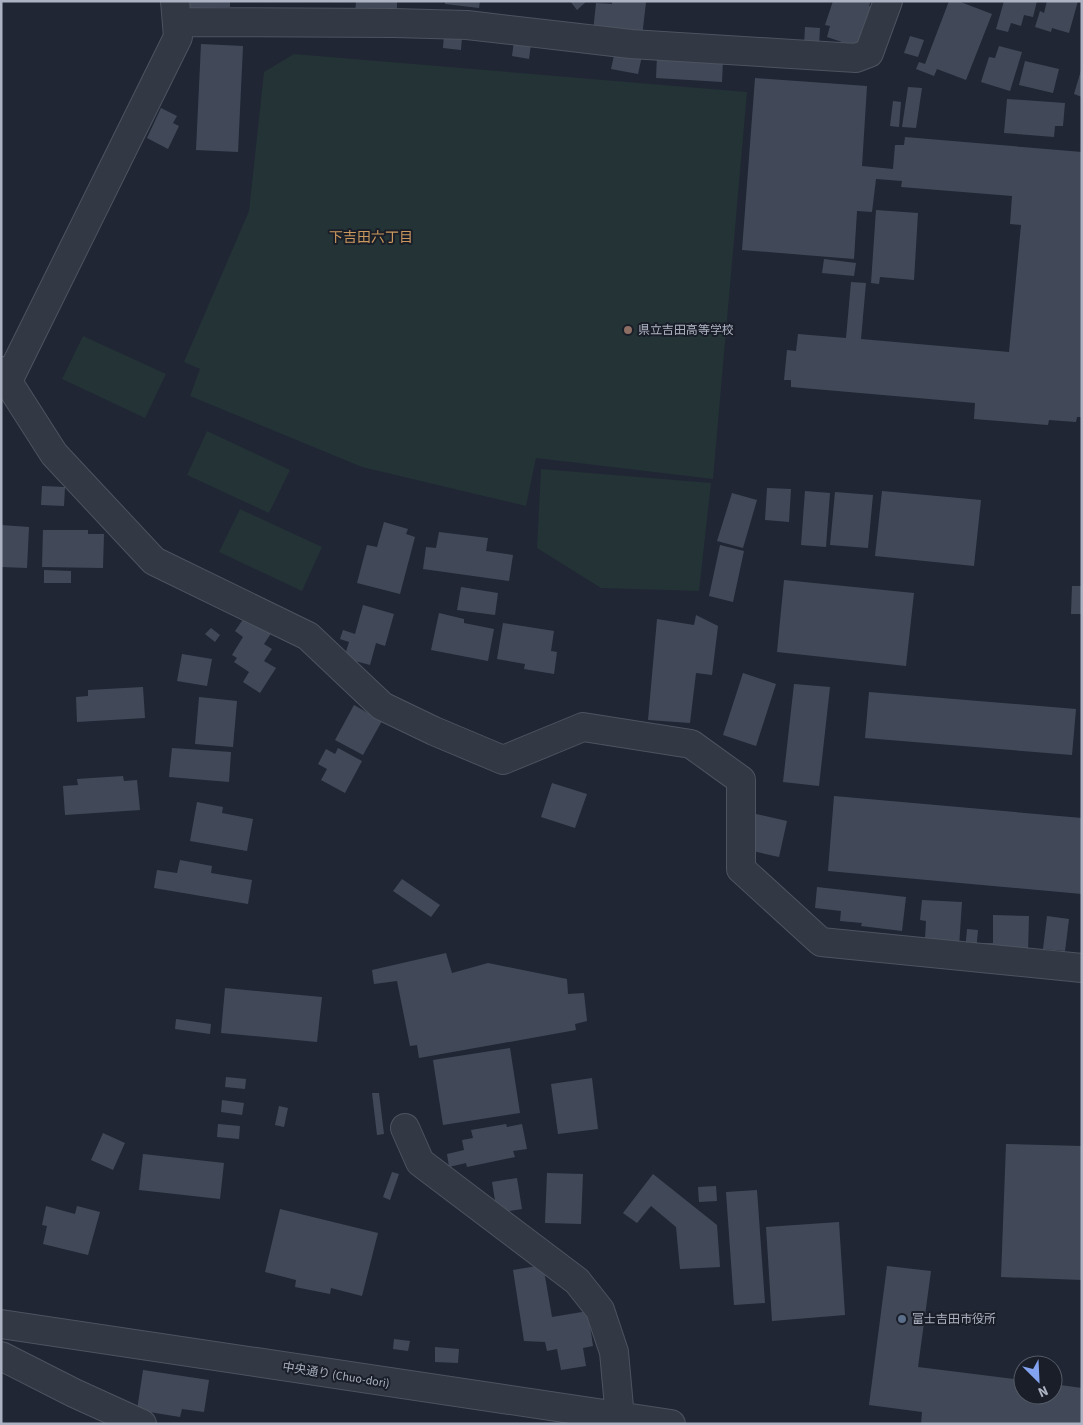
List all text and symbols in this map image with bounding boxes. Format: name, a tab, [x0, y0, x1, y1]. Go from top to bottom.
district label: 下吉田六丁目	[329, 228, 413, 248]
place label: 県立吉田高等学校	[638, 322, 734, 339]
marker: 県立吉田高等学校	[622, 324, 634, 336]
place label: 富士吉田市役所	[912, 1311, 996, 1328]
marker: 富士吉田市役所	[896, 1313, 908, 1325]
north arrow	[1013, 1355, 1063, 1405]
street label: 中央通り (Chuo-dori)	[281, 1359, 391, 1392]
text: N	[1035, 1380, 1051, 1402]

